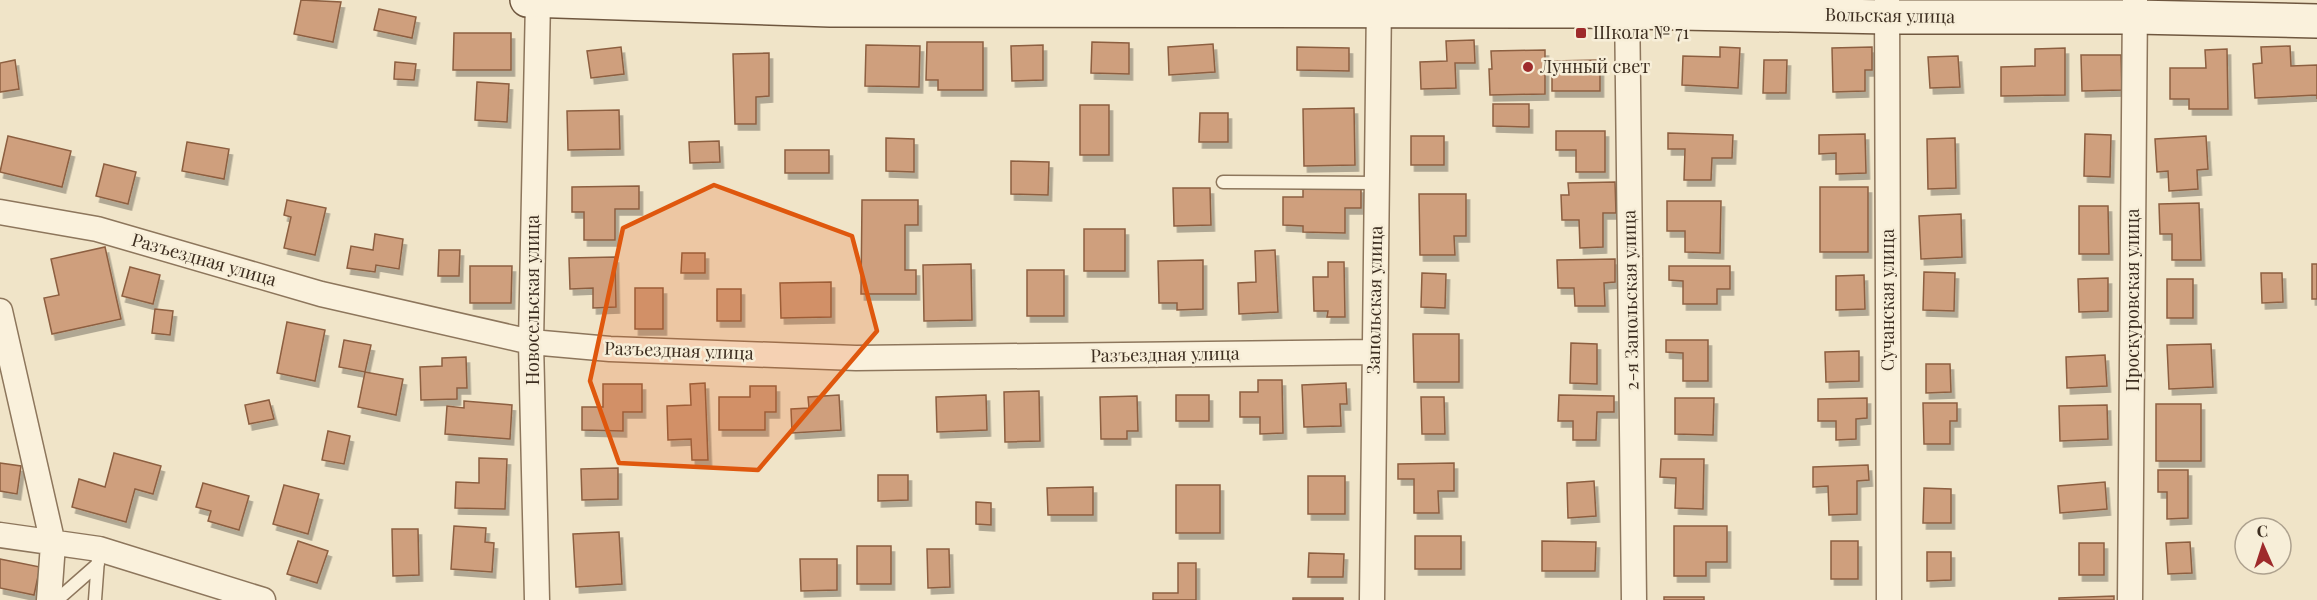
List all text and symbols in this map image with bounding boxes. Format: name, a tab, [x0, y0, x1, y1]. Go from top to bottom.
street label: Вольская улица	[1825, 2, 1955, 28]
place label: Школа № 71	[1593, 20, 1690, 44]
marker: Школа № 71	[1574, 26, 1588, 40]
place label: Лунный свет	[1539, 54, 1650, 78]
marker: Лунный свет	[1521, 60, 1535, 74]
street label: Проскуровская улица	[2120, 209, 2144, 391]
street label: 2-я Запольская улица	[1616, 210, 1644, 390]
street label: Новосельская улица	[520, 215, 544, 385]
street label: Запольская улица	[1361, 225, 1387, 375]
street label: Разъездная улица	[129, 227, 279, 291]
street label: Сучанская улица	[1875, 229, 1899, 371]
street label: Разъездная улица	[604, 335, 754, 365]
street label: Разъездная улица	[1090, 341, 1240, 367]
north arrow	[2233, 516, 2293, 576]
text: С	[2256, 520, 2268, 541]

